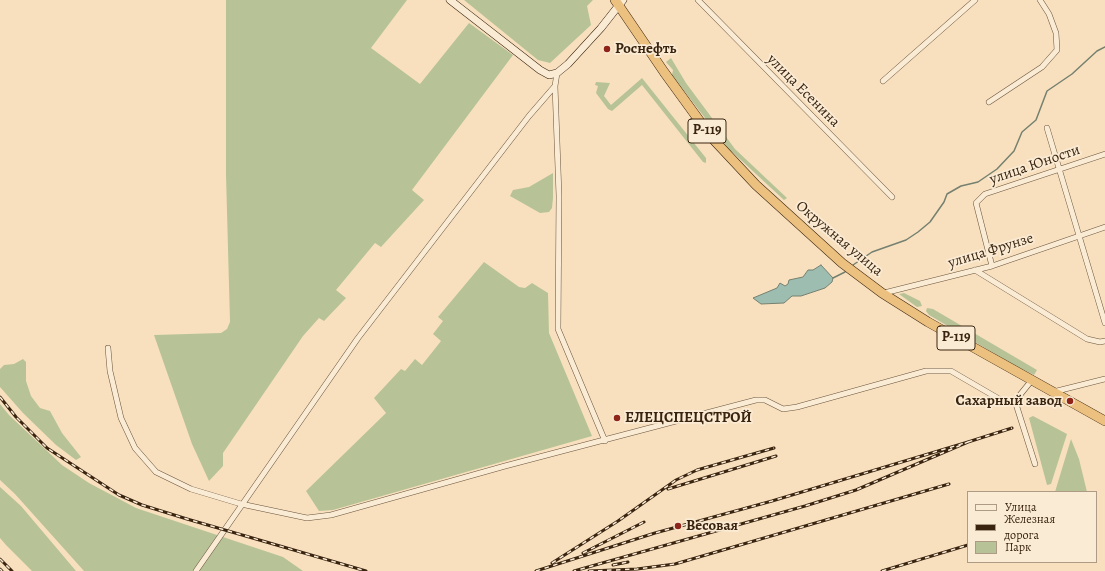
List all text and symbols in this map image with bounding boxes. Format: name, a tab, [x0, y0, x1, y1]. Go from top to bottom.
place label: Роснефть	[615, 40, 676, 58]
marker: Роснефть	[602, 44, 612, 54]
street label: улица Есенина	[763, 51, 843, 131]
road number: Р-119	[688, 119, 726, 143]
street label: улица Юности	[987, 141, 1083, 189]
street label: Окружная улица	[792, 197, 886, 281]
street label: улица Фрунзе	[946, 229, 1036, 273]
road number: Р-119	[937, 326, 975, 350]
place label: Сахарный завод	[956, 392, 1062, 410]
marker: Сахарный завод	[1065, 396, 1075, 406]
place label: ЕЛЕЦСПЕЦСТРОЙ	[625, 409, 752, 427]
marker: ЕЛЕЦСПЕЦСТРОЙ	[612, 413, 622, 423]
legend	[967, 491, 1097, 563]
text: Улица	[1005, 499, 1036, 515]
text: Железная дорога	[1004, 511, 1055, 543]
place label: Весовая	[686, 517, 738, 535]
marker: Весовая	[673, 521, 683, 531]
text: Парк	[1005, 539, 1031, 555]

